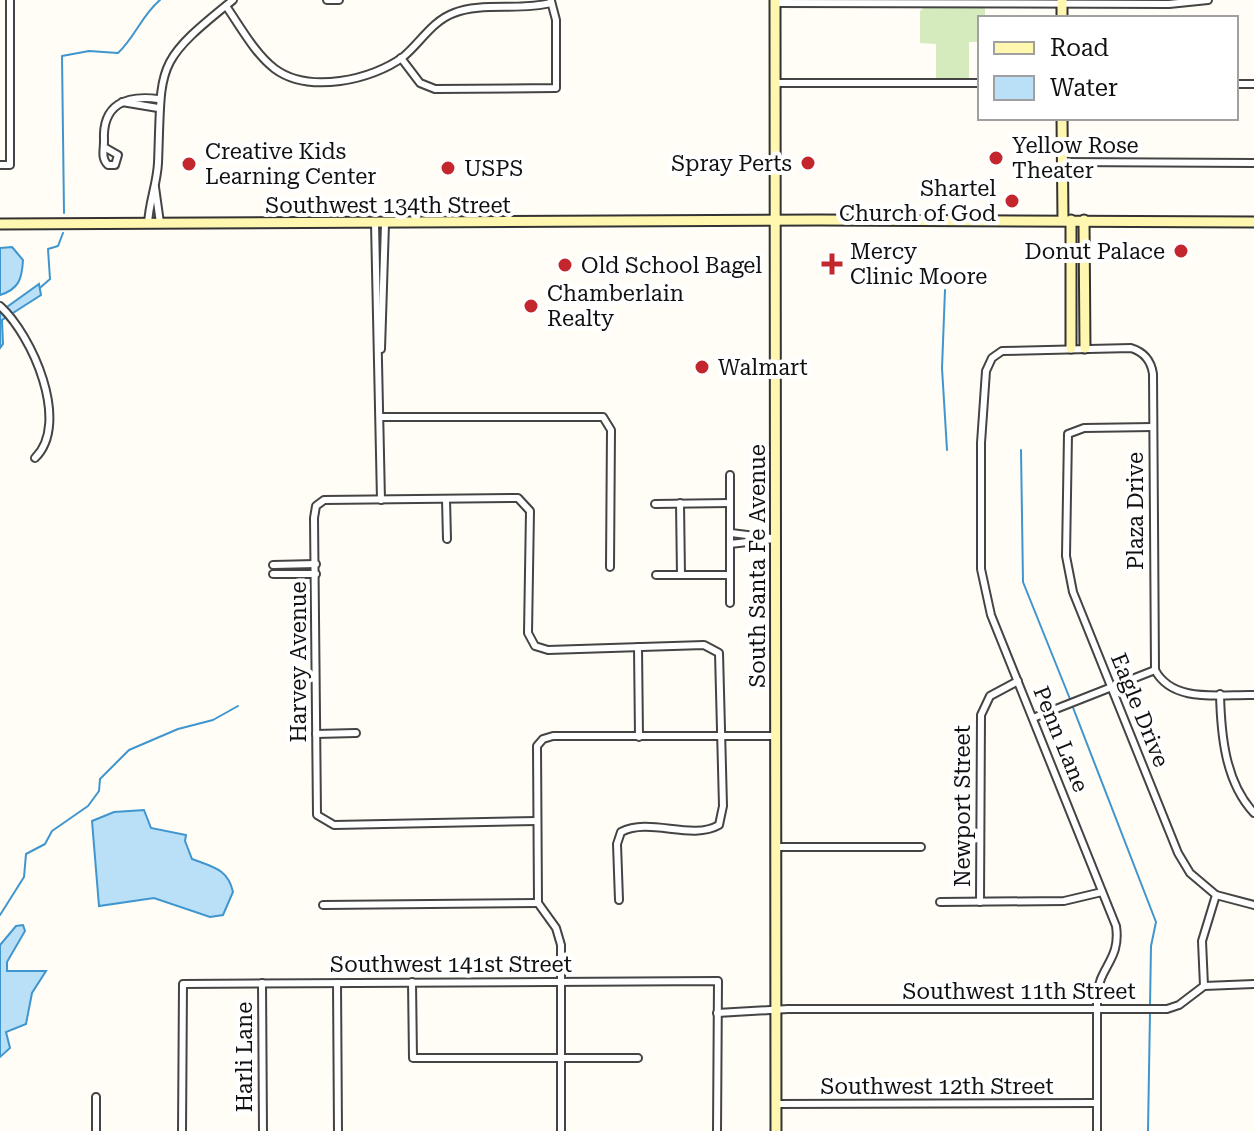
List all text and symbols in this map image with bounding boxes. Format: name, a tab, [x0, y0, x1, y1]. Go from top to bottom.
legend	[978, 16, 1238, 120]
text: Road	[1050, 34, 1109, 62]
text: Water	[1050, 74, 1118, 102]
place label: Yellow Rose Theater	[1012, 133, 1139, 183]
place label: Creative Kids Learning Center	[205, 139, 376, 189]
marker: Yellow Rose Theater	[987, 149, 1005, 167]
place label: Spray Perts	[671, 151, 792, 176]
marker: Spray Perts	[799, 154, 817, 172]
marker: Creative Kids Learning Center	[180, 155, 198, 173]
place label: USPS	[464, 156, 523, 181]
marker: USPS	[439, 159, 457, 177]
place label: Shartel Church of God	[839, 176, 996, 226]
marker: Shartel Church of God	[1003, 192, 1021, 210]
street label: Southwest 134th Street	[265, 193, 511, 218]
place label: Mercy Clinic Moore	[850, 239, 987, 289]
place label: Donut Palace	[1025, 239, 1165, 264]
marker: Donut Palace	[1172, 242, 1190, 260]
place label: Old School Bagel	[581, 253, 762, 278]
marker: Mercy Clinic Moore	[821, 253, 843, 275]
marker: Old School Bagel	[556, 256, 574, 274]
place label: Chamberlain Realty	[547, 281, 684, 331]
marker: Chamberlain Realty	[522, 297, 540, 315]
place label: Walmart	[718, 355, 808, 380]
marker: Walmart	[693, 358, 711, 376]
street label: South Santa Fe Avenue	[745, 444, 770, 688]
street label: Plaza Drive	[1123, 452, 1148, 570]
street label: Harvey Avenue	[286, 581, 311, 743]
street label: Eagle Drive	[1106, 649, 1174, 771]
street label: Penn Lane	[1028, 683, 1094, 795]
street label: Newport Street	[950, 725, 975, 887]
street label: Southwest 141st Street	[330, 952, 572, 977]
street label: Southwest 11th Street	[902, 979, 1136, 1004]
street label: Harli Lane	[232, 1002, 257, 1112]
street label: Southwest 12th Street	[820, 1074, 1054, 1099]

